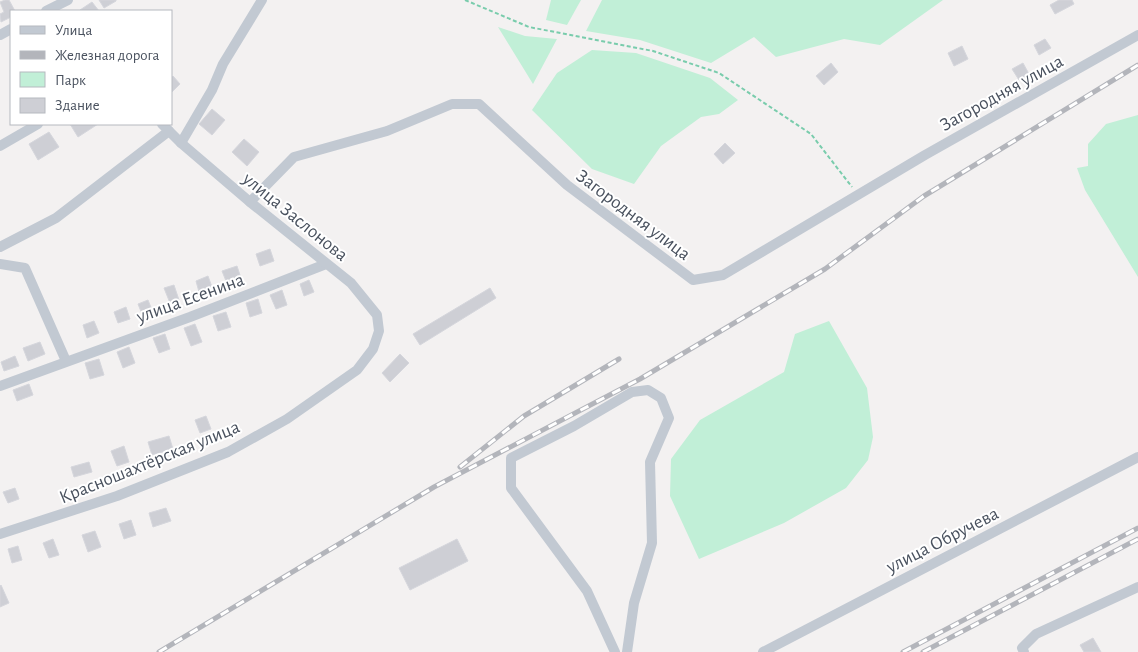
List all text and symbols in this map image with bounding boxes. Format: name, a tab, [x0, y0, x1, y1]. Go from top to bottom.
legend	[10, 10, 172, 125]
text: Улица	[55, 23, 92, 38]
text: Железная дорога	[55, 48, 160, 63]
street label: Загородняя улица	[937, 52, 1067, 135]
text: Парк	[55, 73, 86, 88]
text: Здание	[55, 98, 100, 113]
street label: Загородняя улица	[572, 166, 694, 264]
street label: улица Заслонова	[238, 169, 351, 265]
street label: улица Есенина	[133, 270, 247, 327]
street label: Красношахтёрская улица	[57, 417, 243, 507]
street label: улица Обручева	[883, 504, 1002, 577]

